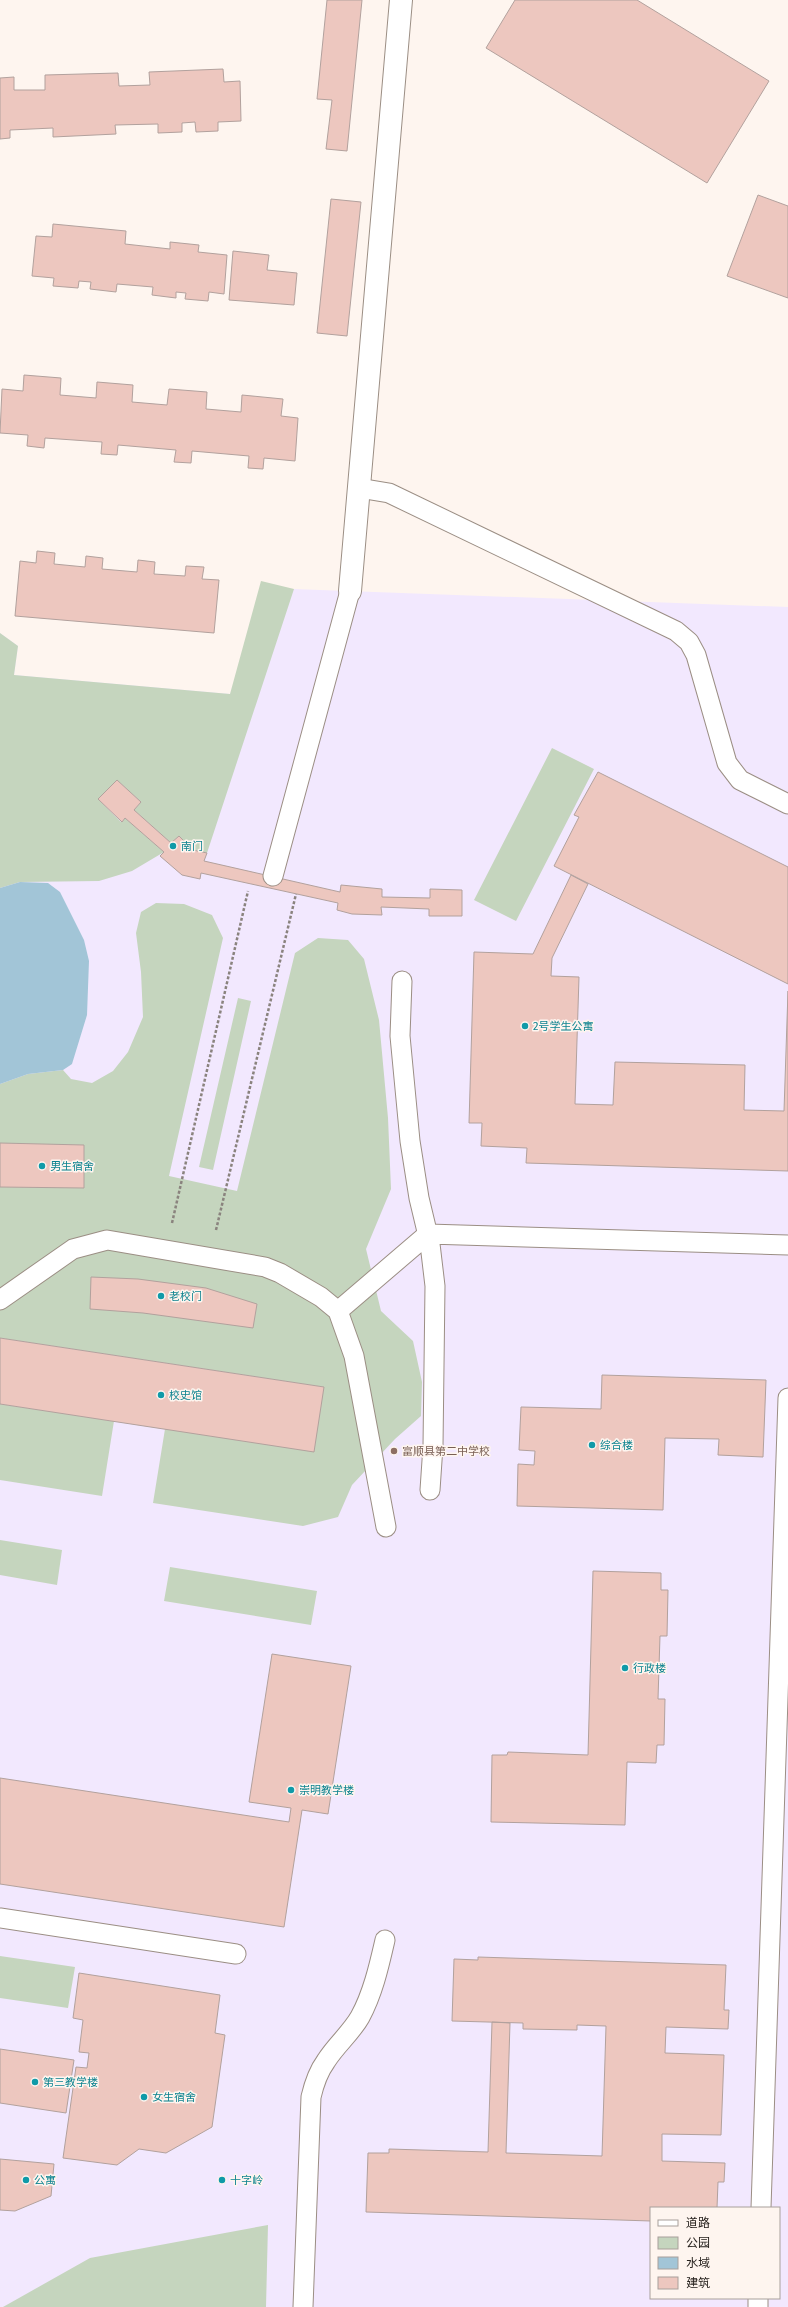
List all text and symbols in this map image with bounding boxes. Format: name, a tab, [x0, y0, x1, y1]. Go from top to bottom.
place label: 南门	[181, 840, 203, 853]
marker: 南门	[168, 841, 178, 851]
place label: 2号学生公寓	[533, 1020, 593, 1033]
marker: 2号学生公寓	[520, 1021, 530, 1031]
place label: 男生宿舍	[50, 1160, 94, 1173]
marker: 男生宿舍	[37, 1161, 47, 1171]
place label: 老校门	[169, 1290, 202, 1303]
marker: 老校门	[156, 1291, 166, 1301]
place label: 校史馆	[169, 1389, 202, 1402]
marker: 校史馆	[156, 1390, 166, 1400]
place label: 综合楼	[600, 1439, 633, 1452]
marker: 综合楼	[587, 1440, 597, 1450]
place label: 富顺县第二中学校	[402, 1445, 490, 1458]
marker: 富顺县第二中学校	[389, 1446, 399, 1456]
place label: 行政楼	[633, 1662, 666, 1675]
marker: 行政楼	[620, 1663, 630, 1673]
place label: 崇明教学楼	[299, 1784, 354, 1797]
marker: 崇明教学楼	[286, 1785, 296, 1795]
place label: 第三教学楼	[43, 2076, 98, 2089]
marker: 第三教学楼	[30, 2077, 40, 2087]
place label: 女生宿舍	[152, 2091, 196, 2104]
marker: 女生宿舍	[139, 2092, 149, 2102]
place label: 公寓	[34, 2174, 56, 2187]
place label: 十字岭	[230, 2174, 263, 2187]
marker: 公寓	[21, 2175, 31, 2185]
marker: 十字岭	[217, 2175, 227, 2185]
legend	[650, 2207, 780, 2299]
text: 道路	[686, 2216, 710, 2230]
text: 公园	[686, 2236, 710, 2250]
text: 水域	[686, 2256, 710, 2270]
text: 建筑	[686, 2276, 710, 2290]

